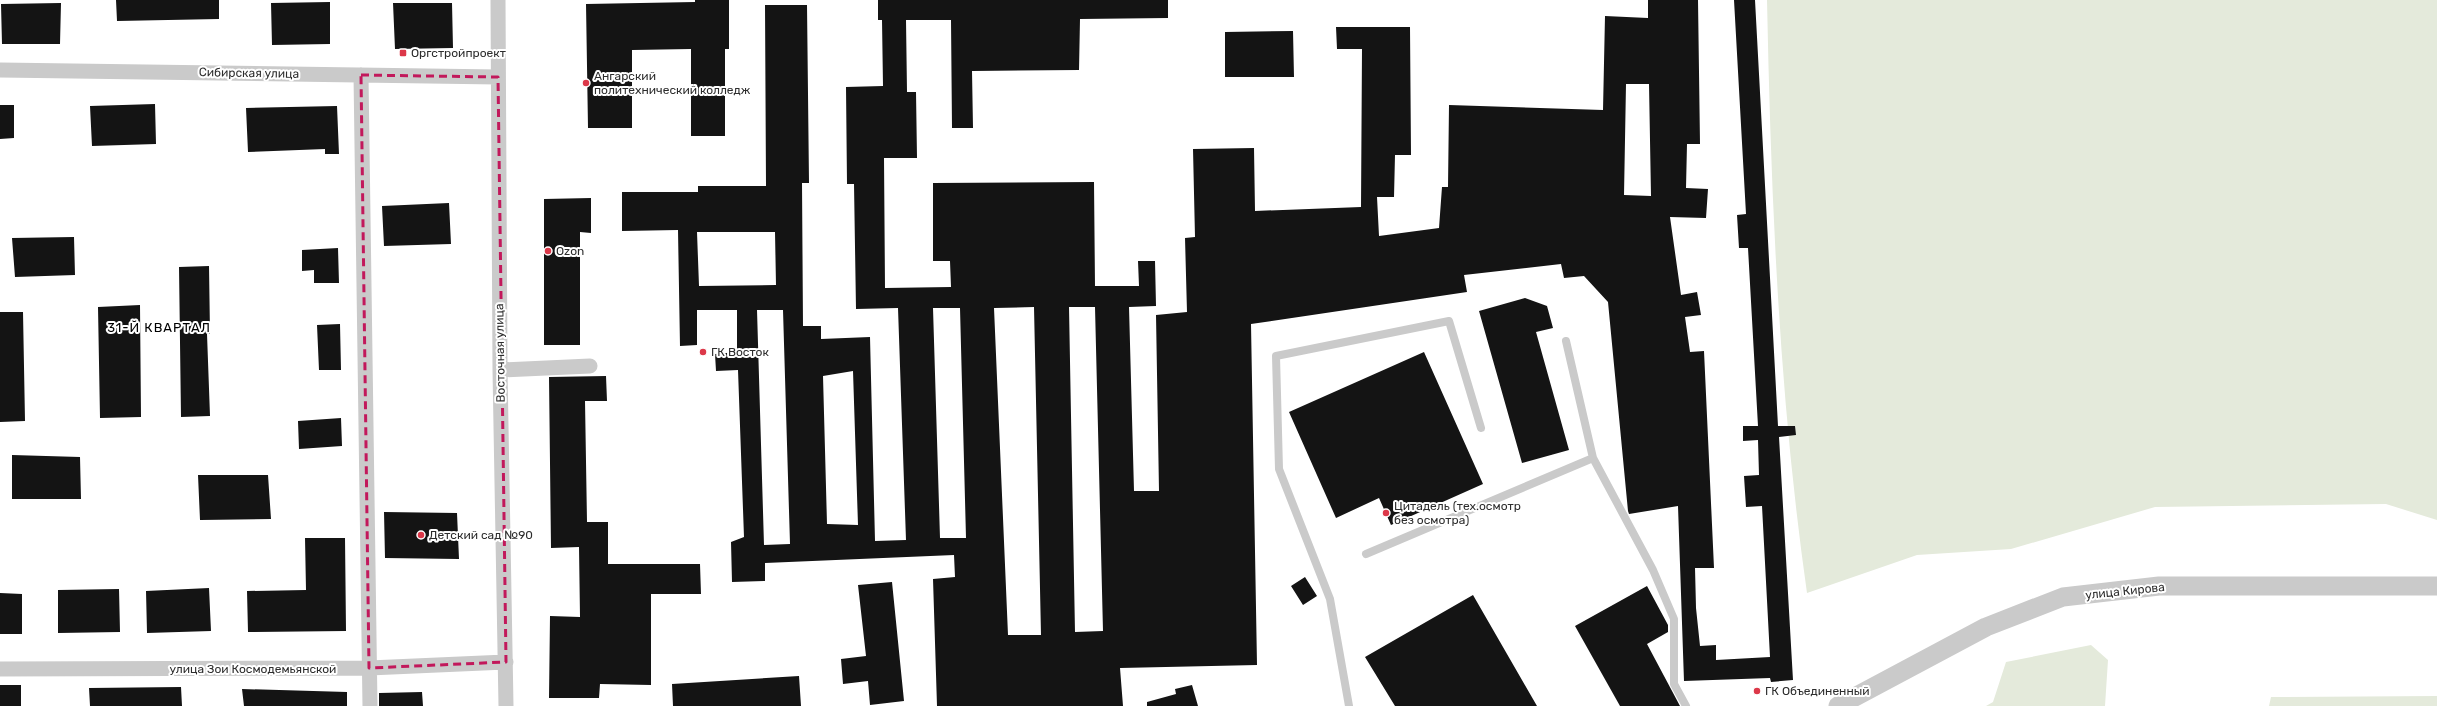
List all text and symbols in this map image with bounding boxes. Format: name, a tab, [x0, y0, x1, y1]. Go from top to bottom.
place label: Оргстройпроект	[411, 46, 506, 60]
marker: Оргстройпроект	[398, 48, 408, 58]
street label: Сибирская улица	[199, 65, 299, 81]
place label: Ангарский политехнический колледж	[594, 69, 751, 97]
marker: Ангарский политехнический колледж	[581, 78, 591, 88]
place label: Ozon	[556, 244, 584, 258]
marker: Ozon	[543, 246, 553, 256]
street label: Восточная улица	[492, 303, 508, 403]
district label: 31-Й КВАРТАЛ	[107, 320, 211, 335]
place label: ГК Восток	[711, 345, 769, 359]
marker: ГК Восток	[698, 347, 708, 357]
place label: Цитадель (тех.осмотр без осмотра)	[1394, 499, 1521, 527]
marker: Цитадель (тех.осмотр без осмотра)	[1381, 508, 1391, 518]
place label: Детский сад №90	[429, 528, 533, 542]
marker: Детский сад №90	[416, 530, 426, 540]
street label: улица Кирова	[2085, 580, 2165, 602]
street label: улица Зои Космодемьянской	[170, 662, 336, 676]
place label: ГК Объединенный	[1765, 684, 1870, 698]
marker: ГК Объединенный	[1752, 686, 1762, 696]

